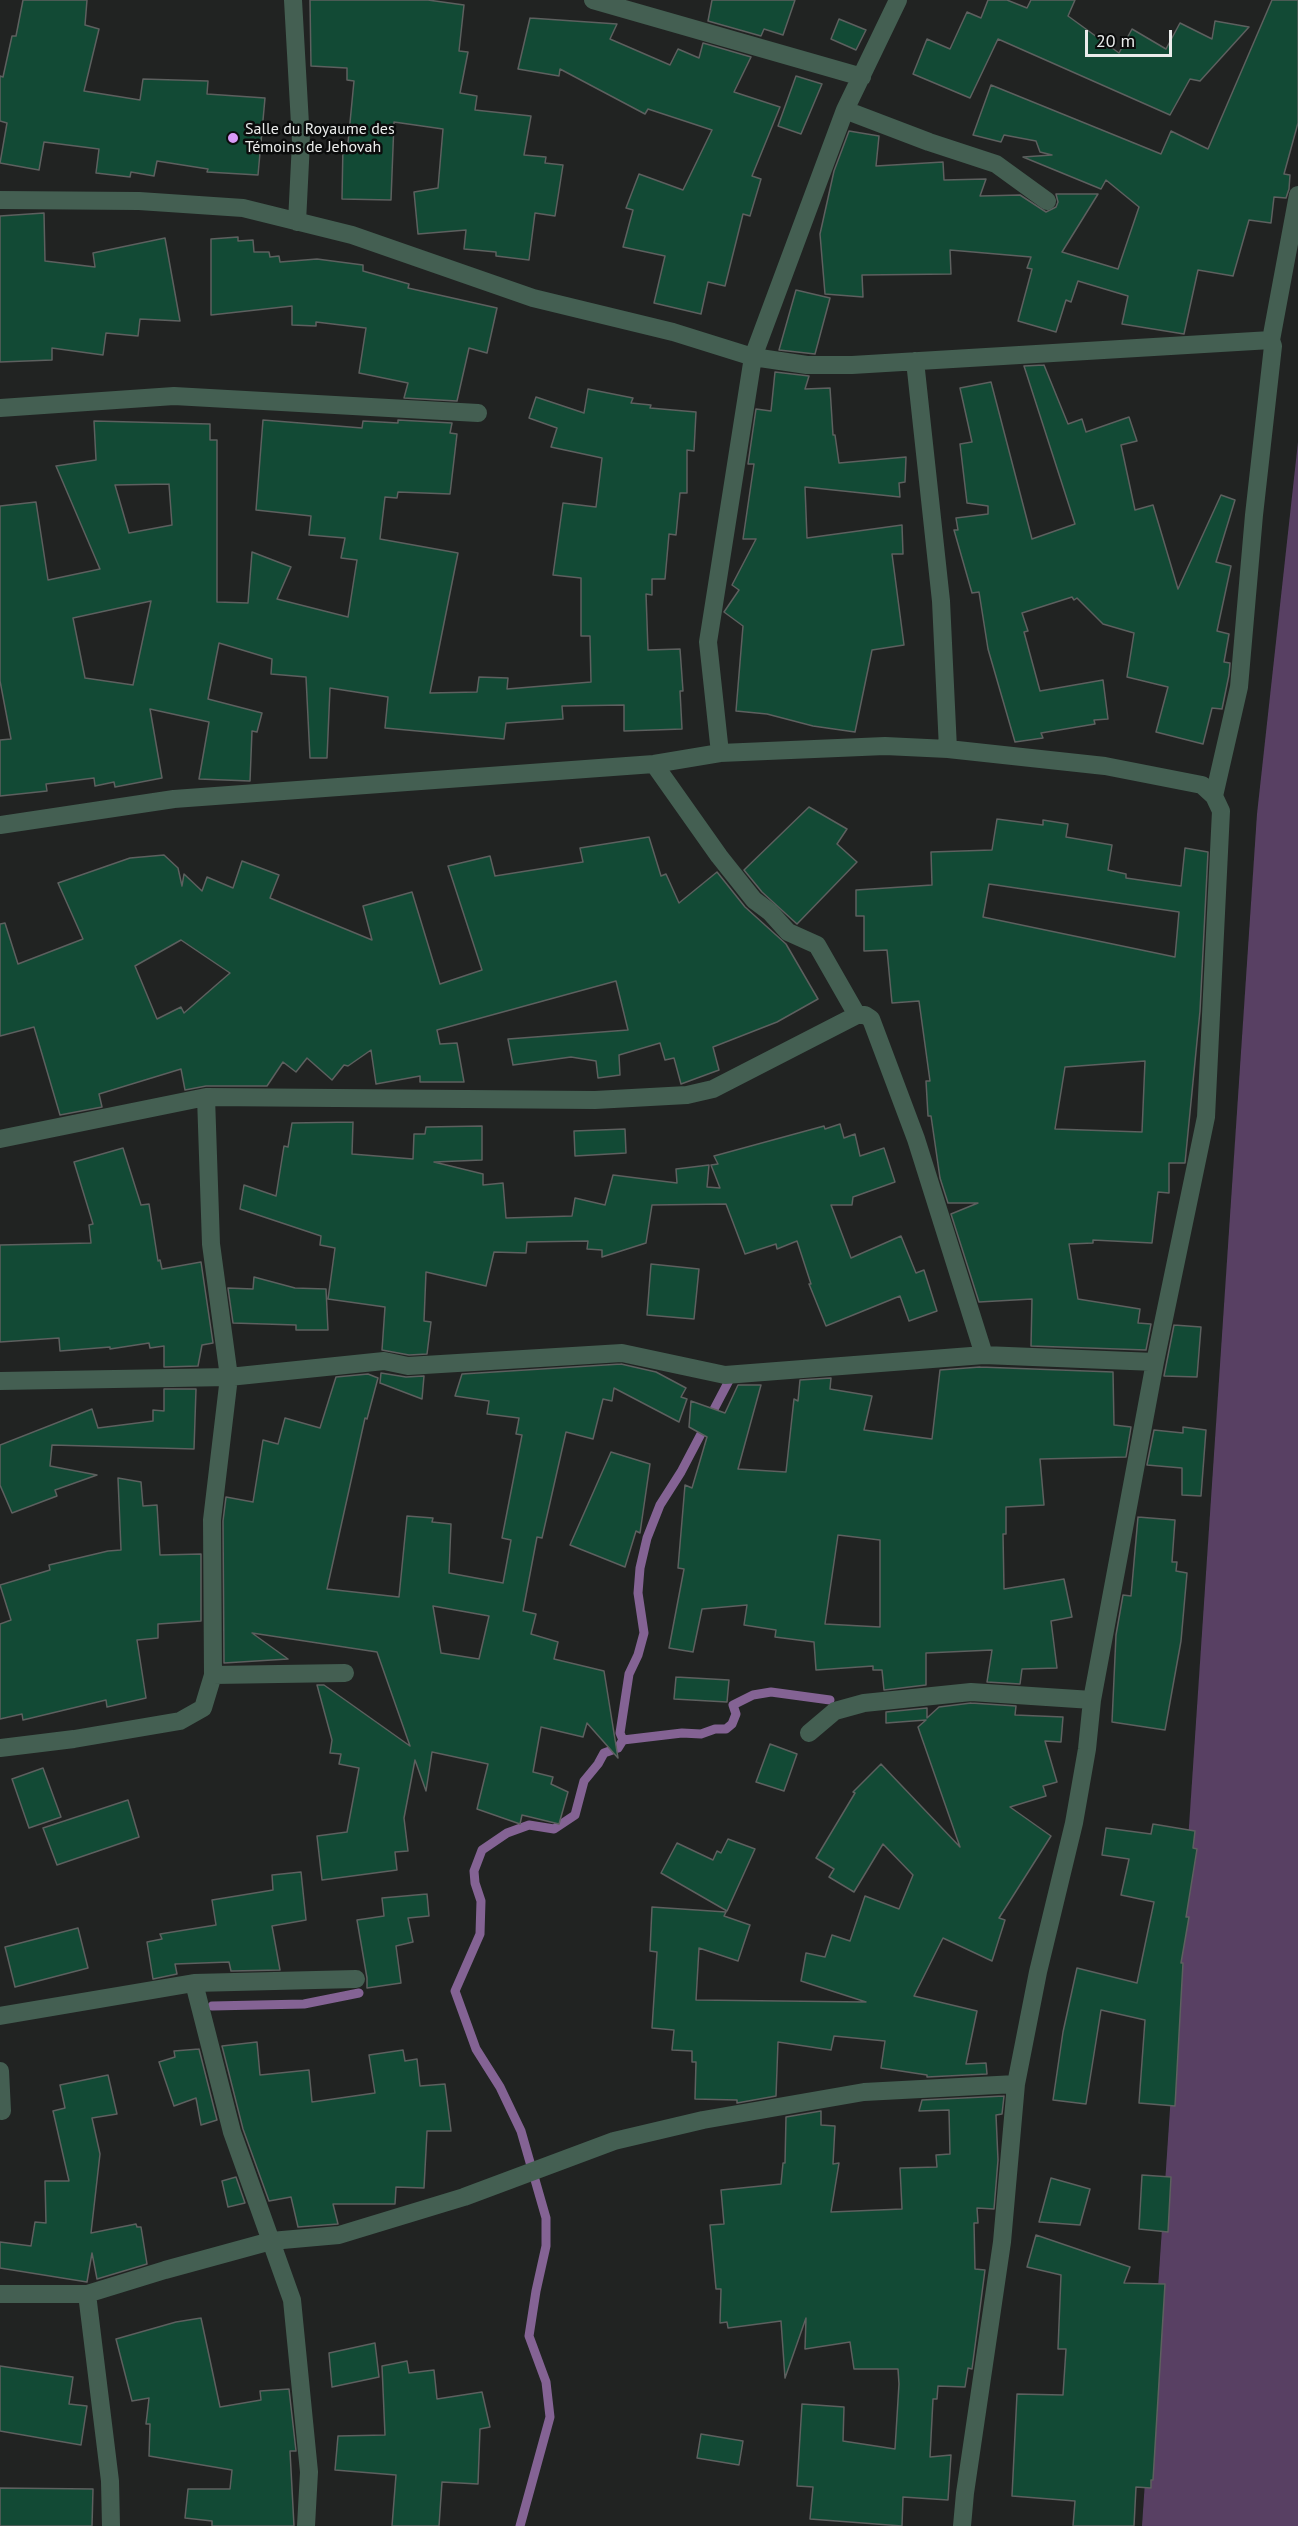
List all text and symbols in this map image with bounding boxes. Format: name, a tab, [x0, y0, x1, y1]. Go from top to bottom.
scale bar	[1088, 18, 1175, 56]
text: 20 m	[1096, 29, 1135, 52]
place label: Salle du Royaume des Témoins de Jehovah	[245, 119, 395, 157]
marker: Salle du Royaume des Témoins de Jehovah	[226, 131, 240, 145]

